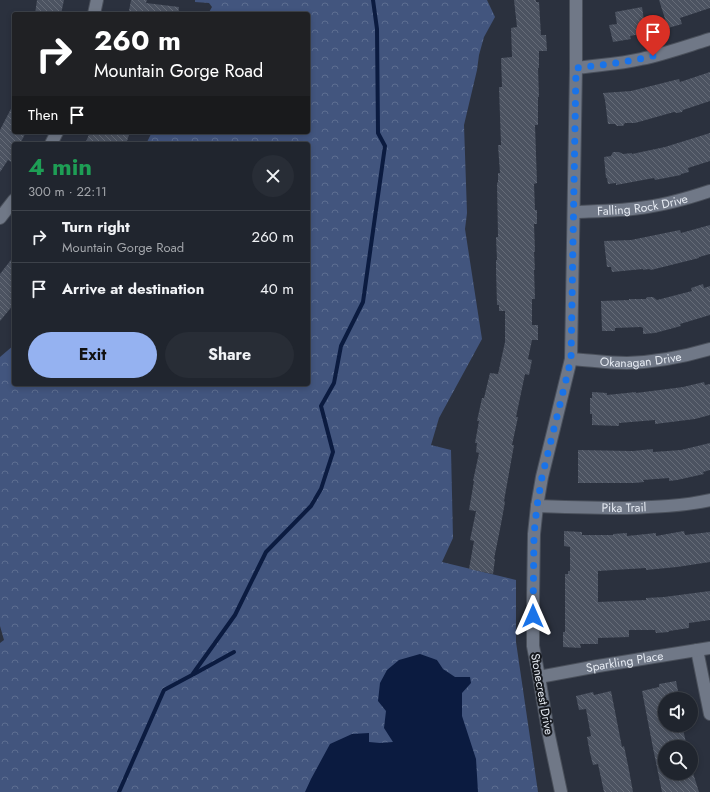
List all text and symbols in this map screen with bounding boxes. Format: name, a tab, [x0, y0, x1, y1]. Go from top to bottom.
pin	[636, 15, 670, 56]
text: 260 m	[94, 20, 181, 61]
icon: arrive	[642, 21, 664, 43]
icon: right	[28, 28, 80, 80]
text: Mountain Gorge Road	[94, 58, 263, 84]
text: Then	[28, 104, 58, 126]
icon: arrive	[66, 104, 88, 126]
text: 4 min	[28, 149, 92, 184]
button: close	[252, 155, 294, 197]
text: 300 m · 22:11	[28, 182, 107, 201]
street label: Falling Rock Drive	[597, 189, 690, 220]
text: Turn right	[62, 216, 130, 238]
icon: right	[28, 226, 50, 248]
text: 260 m	[252, 226, 294, 248]
text: Mountain Gorge Road	[62, 238, 184, 257]
icon: arrive	[28, 278, 50, 300]
text: Arrive at destination	[62, 278, 204, 300]
text: 40 m	[260, 278, 294, 300]
button: Exit	[28, 332, 157, 378]
button: Share	[165, 332, 294, 378]
street label: Okanagan Drive	[599, 347, 683, 372]
street label: Pika Trail	[601, 498, 647, 517]
position arrow	[512, 595, 554, 637]
street label: Sparkling Place	[584, 647, 665, 677]
street label: Stonecrest Drive	[526, 652, 558, 736]
map controls	[658, 692, 698, 780]
button: sound	[658, 692, 698, 732]
button: search	[658, 740, 698, 780]

